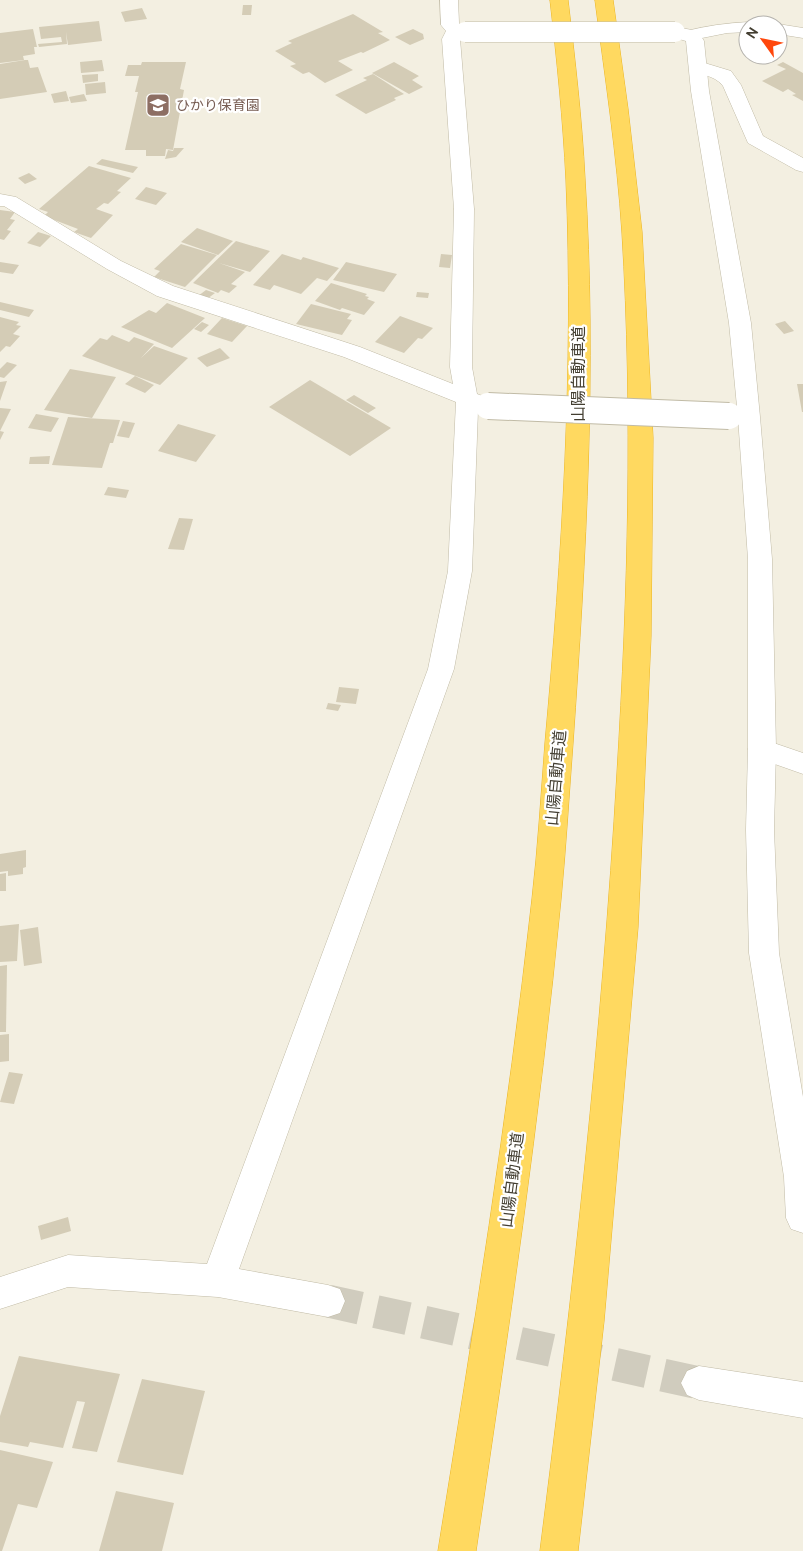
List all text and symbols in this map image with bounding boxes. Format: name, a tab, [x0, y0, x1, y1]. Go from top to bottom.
north arrow	[738, 15, 788, 65]
text: N	[742, 24, 762, 42]
school or university icon: ひかり保育園	[145, 92, 171, 118]
place label: ひかり保育園	[176, 96, 260, 114]
street label: 山陽自動車道	[569, 326, 588, 422]
street label: 山陽自動車道	[542, 729, 570, 827]
street label: 山陽自動車道	[497, 1131, 527, 1229]

